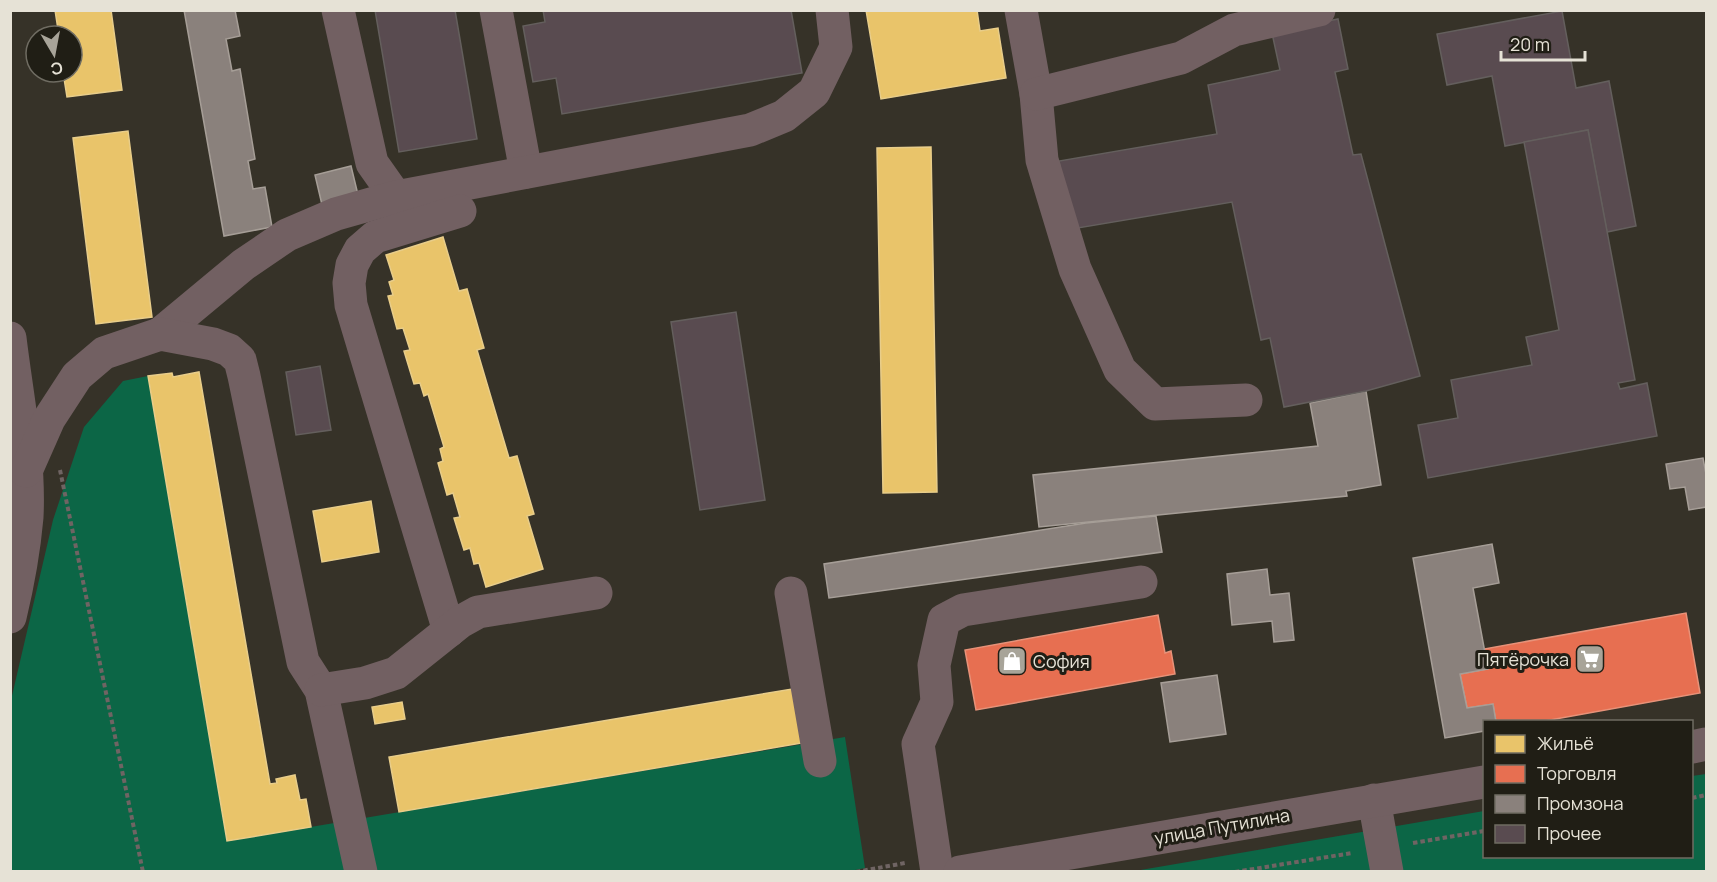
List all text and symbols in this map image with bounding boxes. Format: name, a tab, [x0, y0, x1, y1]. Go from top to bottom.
north arrow	[24, 24, 84, 84]
scale bar	[1501, 24, 1585, 62]
text: 20 m	[1510, 32, 1550, 56]
text: С	[49, 57, 64, 81]
supermarket icon: Пятёрочка	[1574, 643, 1606, 675]
shop icon: София	[996, 645, 1028, 677]
place label: Пятёрочка	[1477, 647, 1569, 671]
place label: София	[1033, 649, 1090, 673]
legend	[1483, 720, 1693, 858]
text: Жильё	[1537, 731, 1594, 755]
text: Торговля	[1537, 761, 1616, 785]
text: Промзона	[1537, 791, 1624, 815]
street label: улица Путилина	[1152, 802, 1292, 850]
text: Прочее	[1537, 821, 1602, 845]

